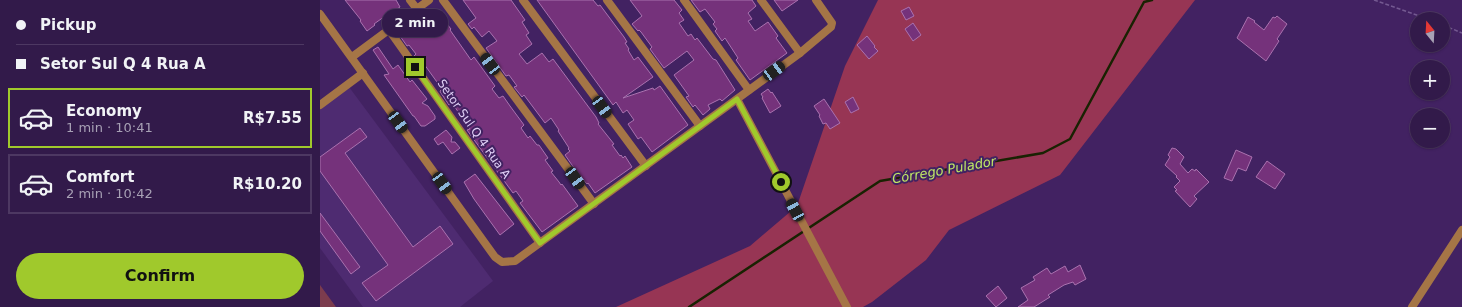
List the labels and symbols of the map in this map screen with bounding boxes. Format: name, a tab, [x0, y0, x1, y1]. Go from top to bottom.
callout: 2 min	[382, 9, 448, 37]
north arrow	[1410, 12, 1450, 52]
car	[478, 51, 502, 77]
route end	[406, 58, 424, 76]
car	[761, 59, 787, 83]
street label: Setor Sul Q 4 Rua A	[435, 77, 514, 182]
car	[590, 94, 614, 120]
car	[386, 109, 410, 135]
water label: Córrego Pulador	[891, 153, 999, 187]
car	[563, 165, 587, 191]
car	[430, 170, 454, 196]
route start	[772, 173, 790, 191]
car	[784, 197, 806, 223]

